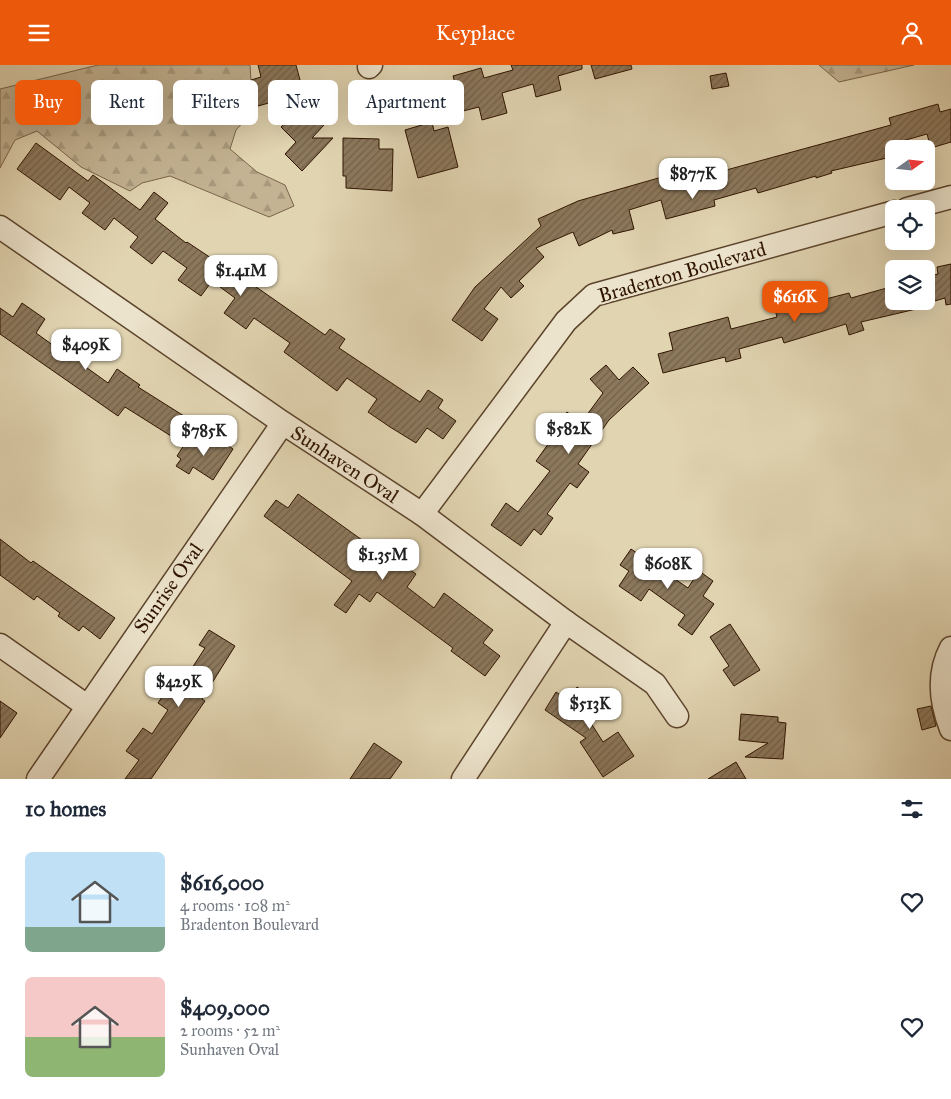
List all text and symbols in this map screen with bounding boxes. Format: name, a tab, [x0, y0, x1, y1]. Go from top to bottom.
icon: menu	[25, 19, 53, 47]
text: Keyplace	[436, 19, 515, 46]
icon: person	[898, 19, 926, 47]
chip: Buy	[15, 80, 81, 125]
chip: Rent	[91, 80, 163, 125]
chip: Filters	[173, 80, 258, 125]
chip: New	[268, 80, 338, 125]
chip: Apartment	[348, 80, 464, 125]
north arrow	[885, 140, 935, 190]
map controls	[885, 140, 935, 310]
pin: $877K	[658, 157, 728, 200]
text: $877K	[670, 164, 716, 183]
button: locate	[885, 200, 935, 250]
street label: Bradenton Boulevard	[595, 237, 769, 307]
pin: $1.41M	[200, 255, 282, 297]
button: layers	[885, 260, 935, 310]
text: $1.41M	[215, 261, 267, 280]
pin: $616K	[760, 281, 830, 323]
text: $616K	[773, 287, 817, 306]
pin: $409K	[51, 329, 121, 371]
text: $409K	[62, 335, 110, 354]
pin: $582K	[534, 413, 604, 455]
pin: $785K	[169, 415, 239, 457]
text: $582K	[547, 419, 591, 438]
street label: Sunhaven Oval	[287, 420, 404, 508]
text: $785K	[181, 421, 227, 440]
street label: Sunrise Oval	[128, 538, 208, 638]
pin: $1.35M	[342, 539, 424, 581]
text: $1.35M	[358, 545, 408, 564]
pin: $608K	[633, 547, 703, 590]
text: $608K	[645, 554, 691, 573]
pin: $429K	[144, 665, 214, 708]
text: $429K	[156, 672, 202, 691]
pin: $513K	[555, 687, 625, 730]
text: $513K	[569, 694, 611, 713]
icon: filters	[898, 795, 926, 823]
text: 10 homes	[25, 796, 106, 822]
text: $616,000	[180, 870, 264, 896]
icon: home	[65, 872, 125, 932]
icon: heart	[898, 888, 926, 916]
text: 4 rooms · 108 m²	[180, 896, 290, 915]
text: Bradenton Boulevard	[180, 915, 319, 934]
text: $409,000	[180, 995, 270, 1021]
icon: home	[65, 997, 125, 1057]
icon: heart	[898, 1013, 926, 1041]
text: 2 rooms · 52 m²	[180, 1021, 280, 1040]
text: Sunhaven Oval	[180, 1040, 279, 1059]

